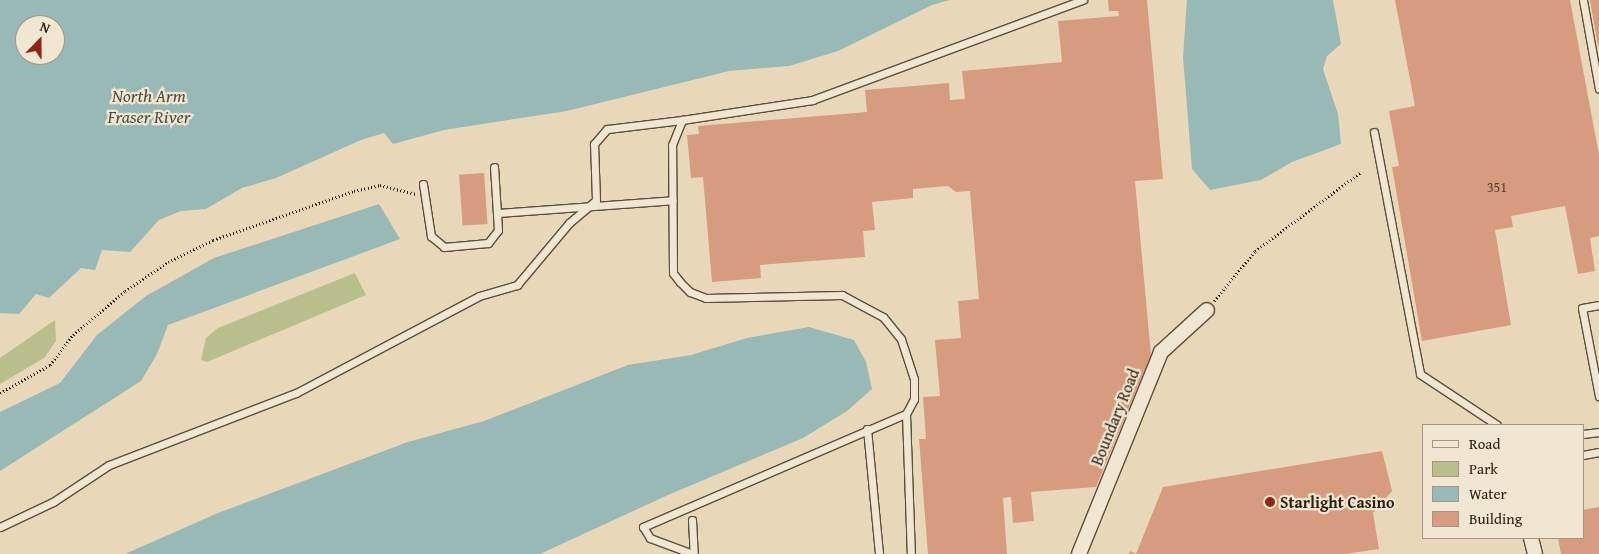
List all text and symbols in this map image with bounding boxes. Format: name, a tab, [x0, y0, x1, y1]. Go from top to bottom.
north arrow	[15, 15, 65, 65]
text: N	[37, 16, 53, 38]
water label: North Arm Fraser River	[108, 86, 190, 128]
house number: 351	[1487, 179, 1507, 195]
street label: Boundary Road	[1087, 366, 1143, 468]
legend	[1422, 424, 1584, 539]
text: Road	[1469, 433, 1500, 454]
text: Park	[1469, 458, 1498, 479]
text: Water	[1469, 483, 1507, 504]
place label: Starlight Casino	[1280, 492, 1394, 512]
marker: Starlight Casino	[1264, 496, 1276, 508]
text: Building	[1469, 508, 1522, 529]

